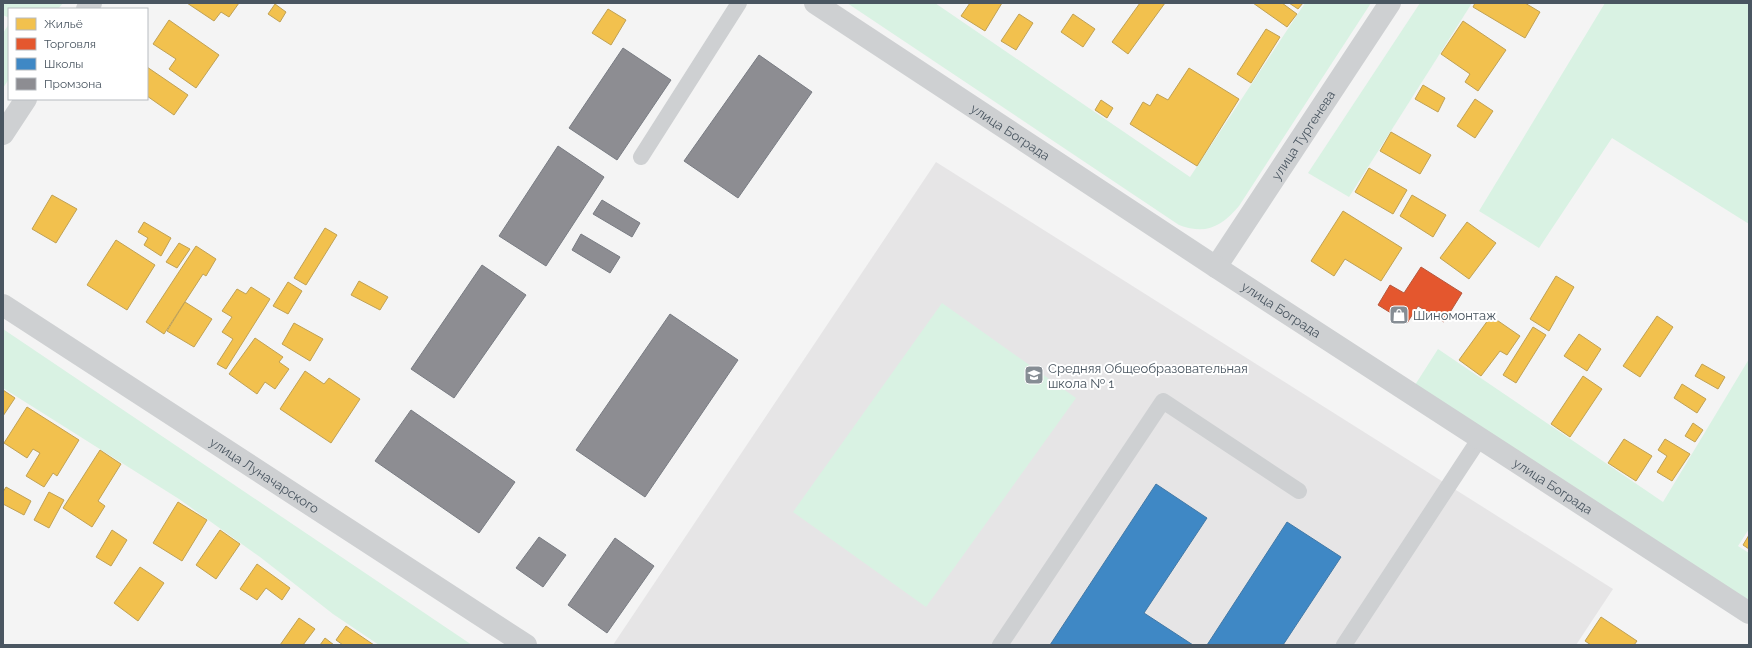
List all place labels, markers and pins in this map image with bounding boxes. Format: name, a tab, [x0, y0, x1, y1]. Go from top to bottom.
shop icon: Шиномонтаж	[1388, 304, 1410, 326]
place label: Шиномонтаж	[1413, 308, 1496, 323]
place label: Средняя Общеобразовательная школа № 1	[1048, 361, 1248, 391]
school or university icon: Средняя Общеобразовательная школа № 1	[1023, 364, 1045, 386]

